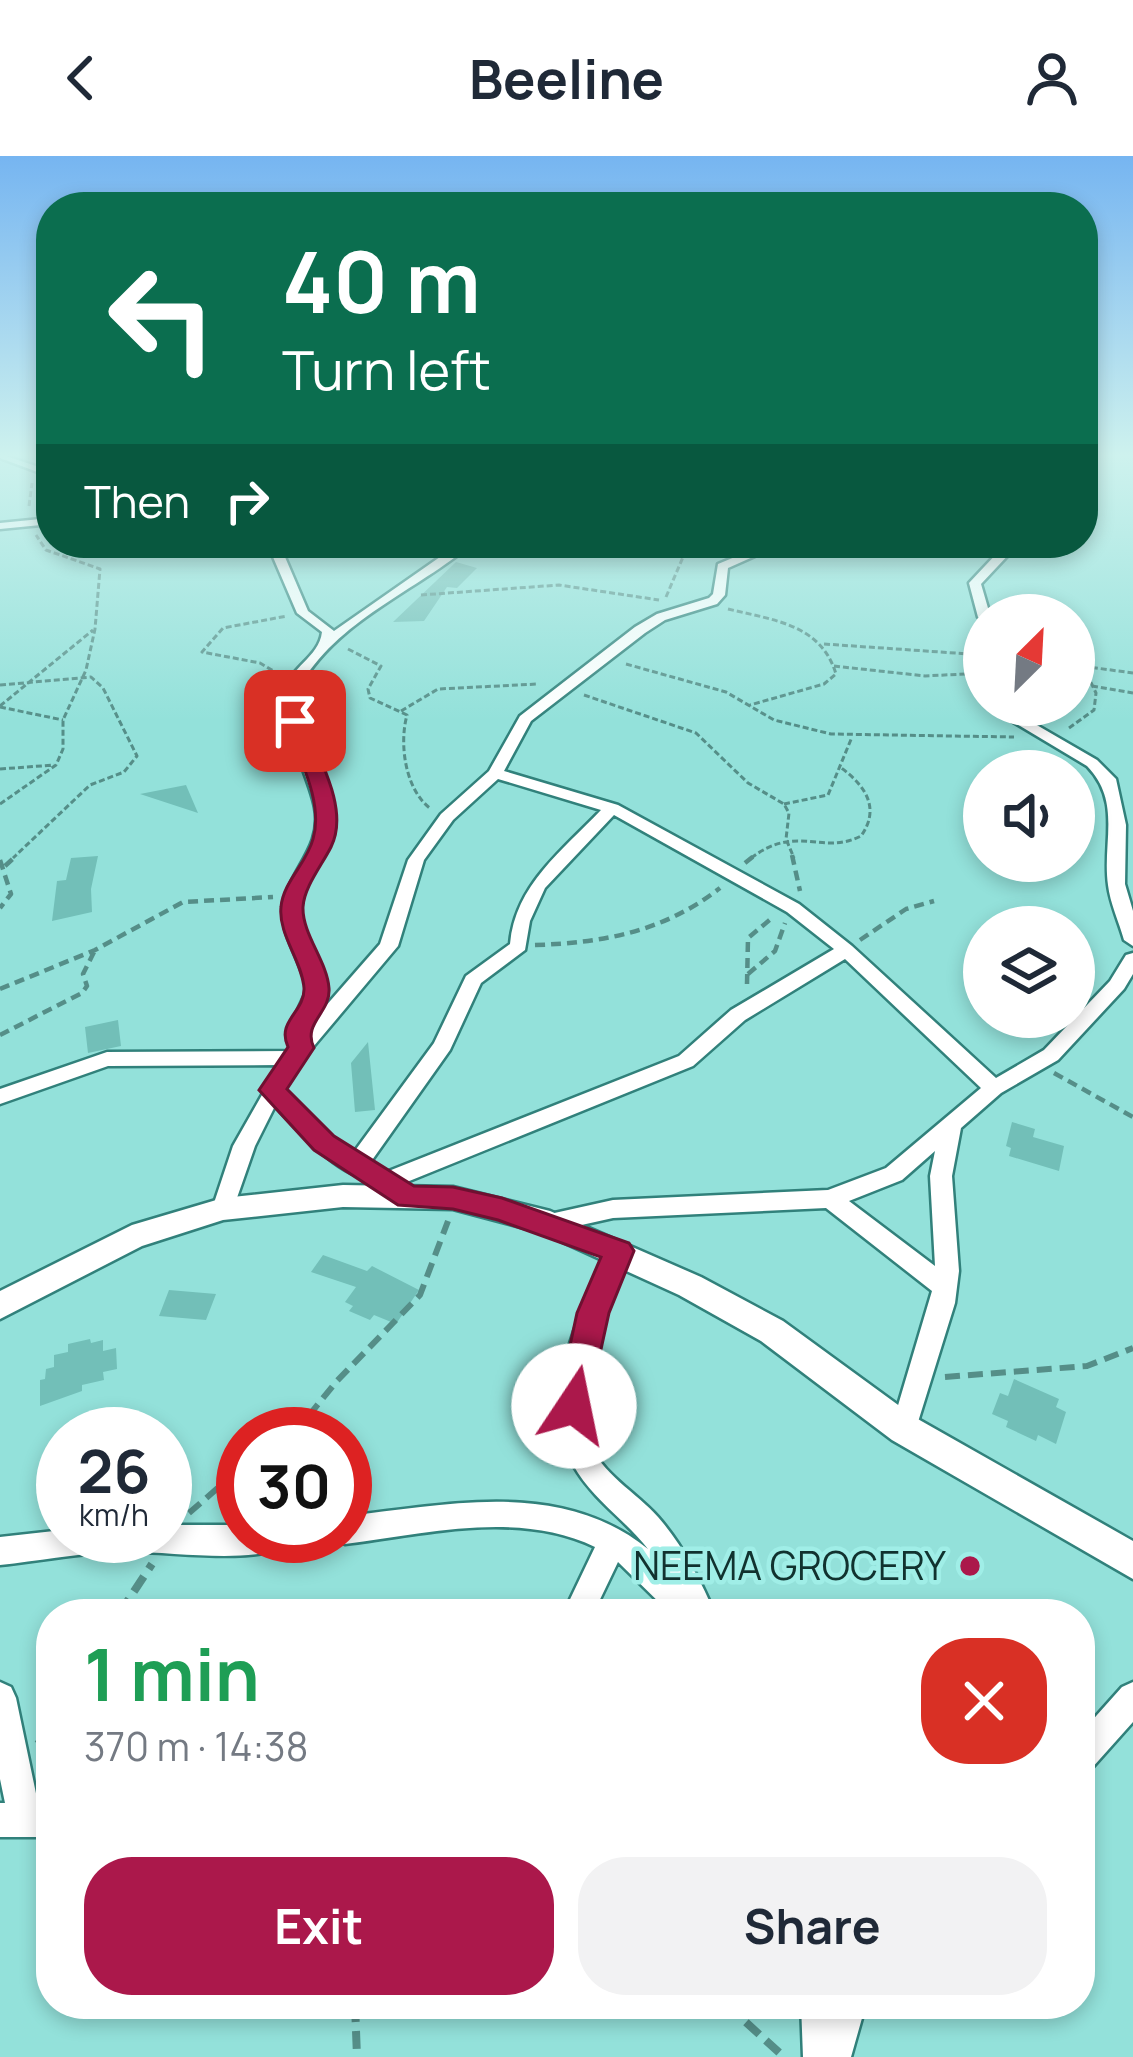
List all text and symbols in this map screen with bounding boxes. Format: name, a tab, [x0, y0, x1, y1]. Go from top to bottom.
text: Beeline	[469, 41, 664, 115]
icon: back	[48, 45, 114, 111]
icon: person	[1019, 45, 1085, 111]
text: 40 m	[282, 223, 481, 338]
icon: left	[84, 240, 240, 396]
text: Turn left	[282, 332, 491, 406]
icon: right	[214, 468, 280, 534]
text: Then	[84, 470, 190, 532]
north arrow	[963, 594, 1095, 726]
map controls	[963, 594, 1095, 1038]
pin	[244, 670, 346, 772]
icon: arrive	[262, 688, 328, 754]
button: sound	[963, 750, 1095, 882]
button: layers	[963, 906, 1095, 1038]
position arrow	[511, 1343, 637, 1469]
speed limit sign: 30	[216, 1407, 372, 1563]
text: 26	[77, 1429, 151, 1511]
text: km/h	[79, 1494, 149, 1535]
place label: NEEMA GROCERY	[633, 1538, 946, 1592]
marker: NEEMA GROCERY	[957, 1553, 983, 1579]
text: 1 min	[84, 1624, 260, 1723]
button: close	[921, 1638, 1047, 1764]
text: 370 m · 14:38	[84, 1719, 308, 1773]
button: Exit	[84, 1857, 554, 1995]
button: Share	[578, 1857, 1047, 1995]

